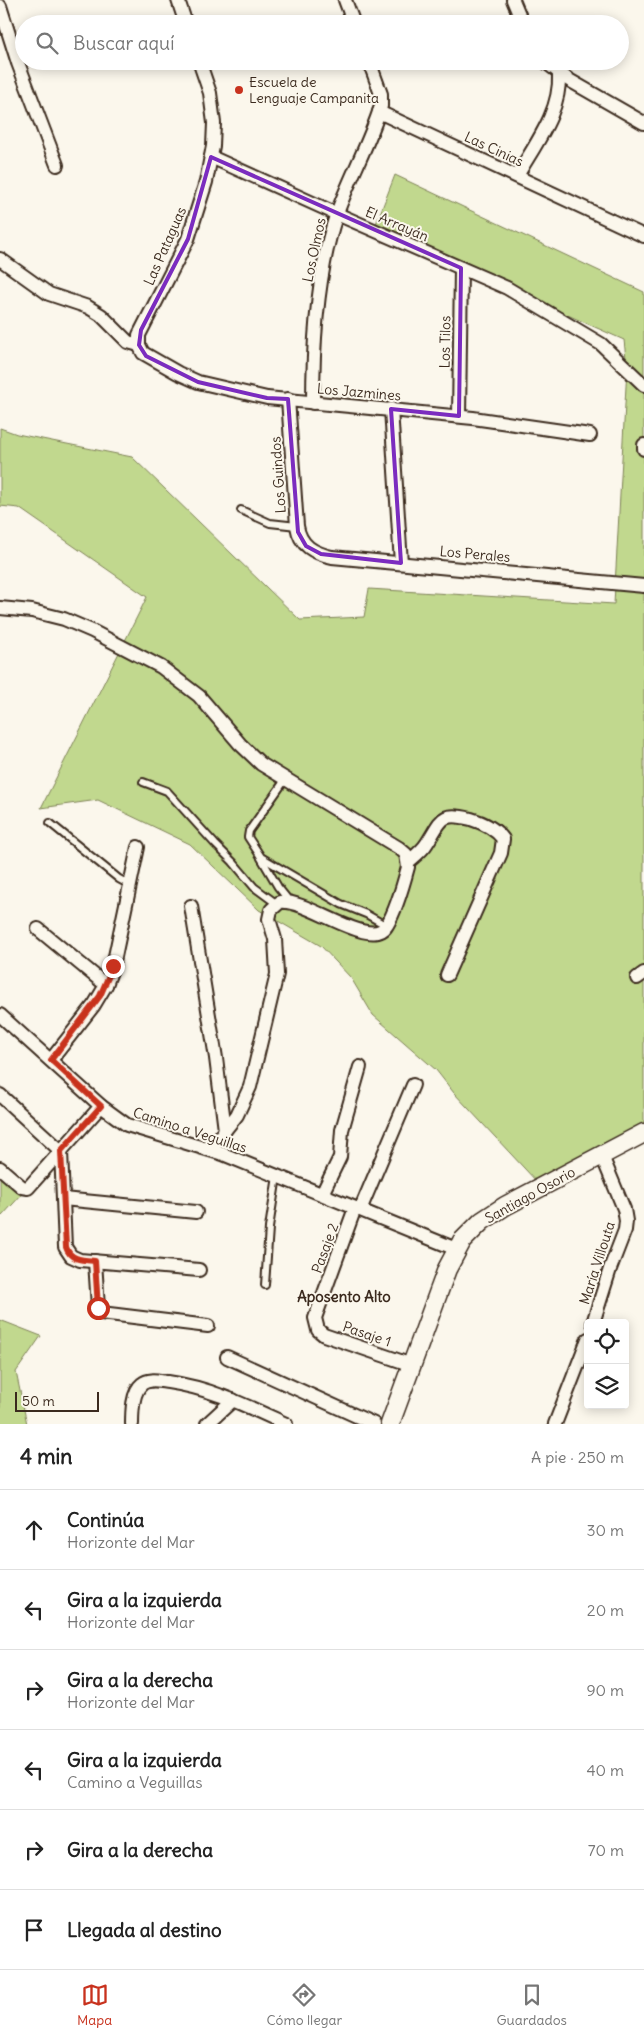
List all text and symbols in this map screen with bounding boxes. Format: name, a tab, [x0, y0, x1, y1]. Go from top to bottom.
search box	[15, 15, 629, 70]
icon: search	[33, 29, 61, 57]
text: Buscar aquí	[73, 31, 174, 55]
place label: Escuela de Lenguaje Campanita	[249, 73, 379, 107]
marker: Escuela de Lenguaje Campanita	[233, 84, 245, 96]
street label: Las Cinias	[462, 127, 526, 171]
street label: El Arrayán	[363, 203, 431, 245]
street label: Las Pataguas	[140, 204, 190, 288]
street label: Los Olmos	[298, 216, 330, 284]
street label: Los Tilos	[436, 315, 454, 369]
street label: Los Jazmines	[316, 379, 402, 405]
street label: Los Guindos	[266, 436, 290, 514]
street label: Los Perales	[439, 542, 511, 566]
route end	[102, 955, 125, 978]
street label: Camino a Veguillas	[131, 1103, 249, 1157]
street label: Santiago Osorio	[482, 1163, 578, 1227]
street label: María Villouta	[575, 1219, 619, 1307]
street label: Pasaje 2	[308, 1220, 342, 1276]
district label: Aposento Alto	[297, 1287, 391, 1307]
route start	[87, 1297, 110, 1320]
street label: Pasaje 1	[340, 1317, 394, 1351]
map controls	[584, 1319, 629, 1409]
button: locate	[584, 1319, 629, 1364]
button: layers	[584, 1364, 629, 1409]
scale bar	[15, 1389, 99, 1412]
text: 50 m	[22, 1392, 55, 1410]
text: 4 min	[20, 1443, 72, 1470]
text: A pie · 250 m	[531, 1447, 624, 1467]
text: Continúa	[67, 1508, 144, 1532]
icon: ahead	[20, 1516, 48, 1544]
text: 30 m	[587, 1520, 624, 1540]
text: Horizonte del Mar	[67, 1532, 195, 1552]
text: Gira a la izquierda	[67, 1588, 222, 1612]
icon: left	[20, 1596, 48, 1624]
text: 20 m	[587, 1600, 624, 1620]
text: Horizonte del Mar	[67, 1612, 195, 1632]
text: Gira a la derecha	[67, 1668, 213, 1692]
icon: right	[20, 1676, 48, 1704]
text: 90 m	[586, 1680, 624, 1700]
text: Horizonte del Mar	[67, 1692, 195, 1712]
text: Gira a la izquierda	[67, 1748, 222, 1772]
icon: left	[20, 1756, 48, 1784]
text: 40 m	[586, 1760, 624, 1780]
text: Camino a Veguillas	[67, 1772, 203, 1792]
icon: right	[20, 1836, 48, 1864]
text: Gira a la derecha	[67, 1838, 213, 1862]
text: 70 m	[588, 1840, 624, 1860]
icon: arrive	[20, 1916, 48, 1944]
text: Llegada al destino	[67, 1918, 222, 1942]
tab: Mapa	[77, 1981, 112, 2029]
tab: Cómo llegar	[267, 1981, 342, 2029]
tab: Guardados	[496, 1981, 567, 2029]

